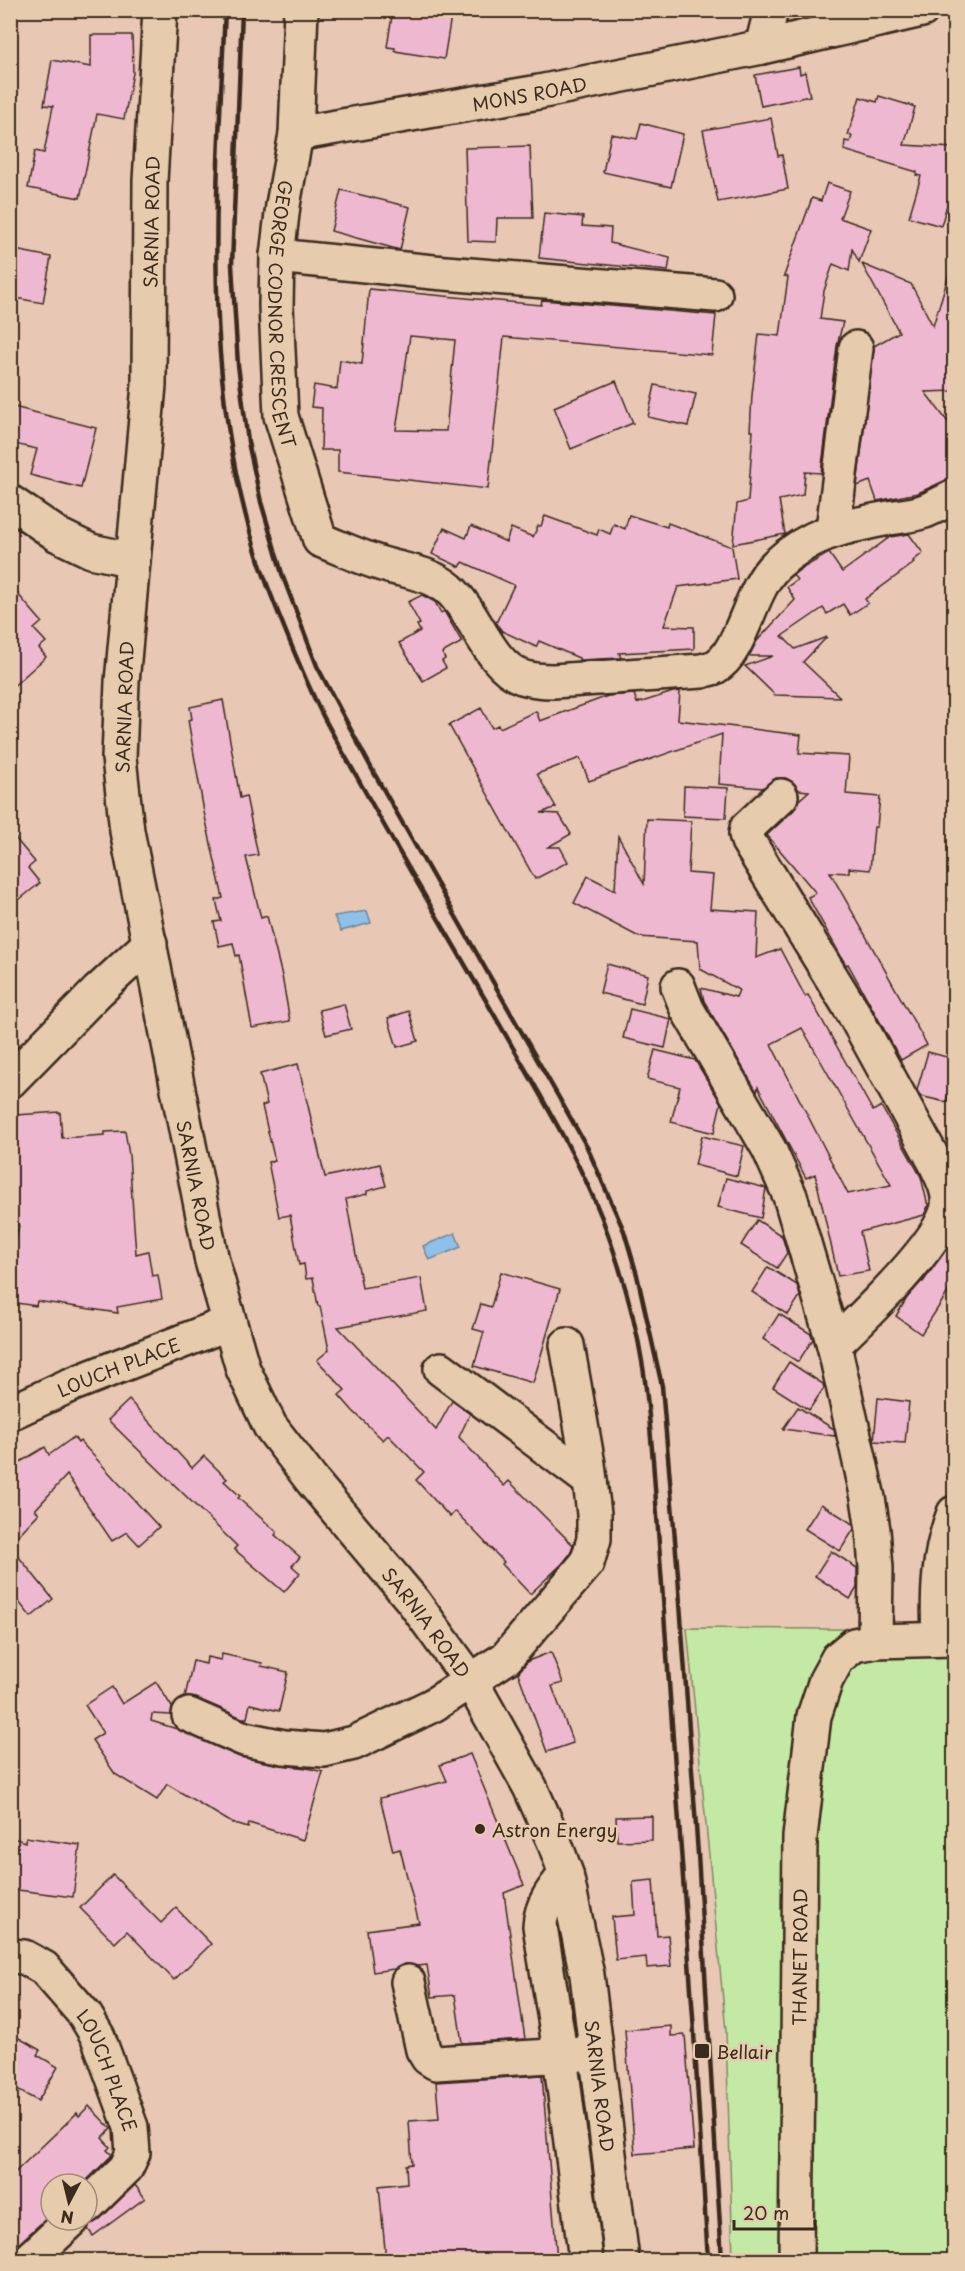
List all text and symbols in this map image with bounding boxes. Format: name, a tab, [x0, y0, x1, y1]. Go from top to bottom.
street label: MONS ROAD	[470, 69, 589, 117]
street label: SARNIA ROAD	[136, 156, 166, 288]
street label: GEORGE CODNOR CRESCENT	[262, 178, 304, 452]
street label: SARNIA ROAD	[108, 640, 140, 774]
street label: SARNIA ROAD	[171, 1118, 223, 1253]
street label: LOUCH PLACE	[52, 1330, 184, 1403]
street label: SARNIA ROAD	[376, 1561, 478, 1683]
place label: Astron Energy	[492, 1816, 617, 1843]
marker: Astron Energy	[473, 1822, 487, 1836]
street label: THANET ROAD	[785, 1888, 813, 2026]
street label: LOUCH PLACE	[71, 2002, 145, 2135]
street label: SARNIA ROAD	[579, 2018, 622, 2153]
place label: Bellair	[716, 2038, 773, 2065]
marker: Bellair	[693, 2042, 711, 2060]
north arrow	[39, 2172, 99, 2232]
scale bar	[734, 2193, 815, 2231]
text: 20 m	[743, 2199, 789, 2226]
text: N	[59, 2205, 75, 2231]

